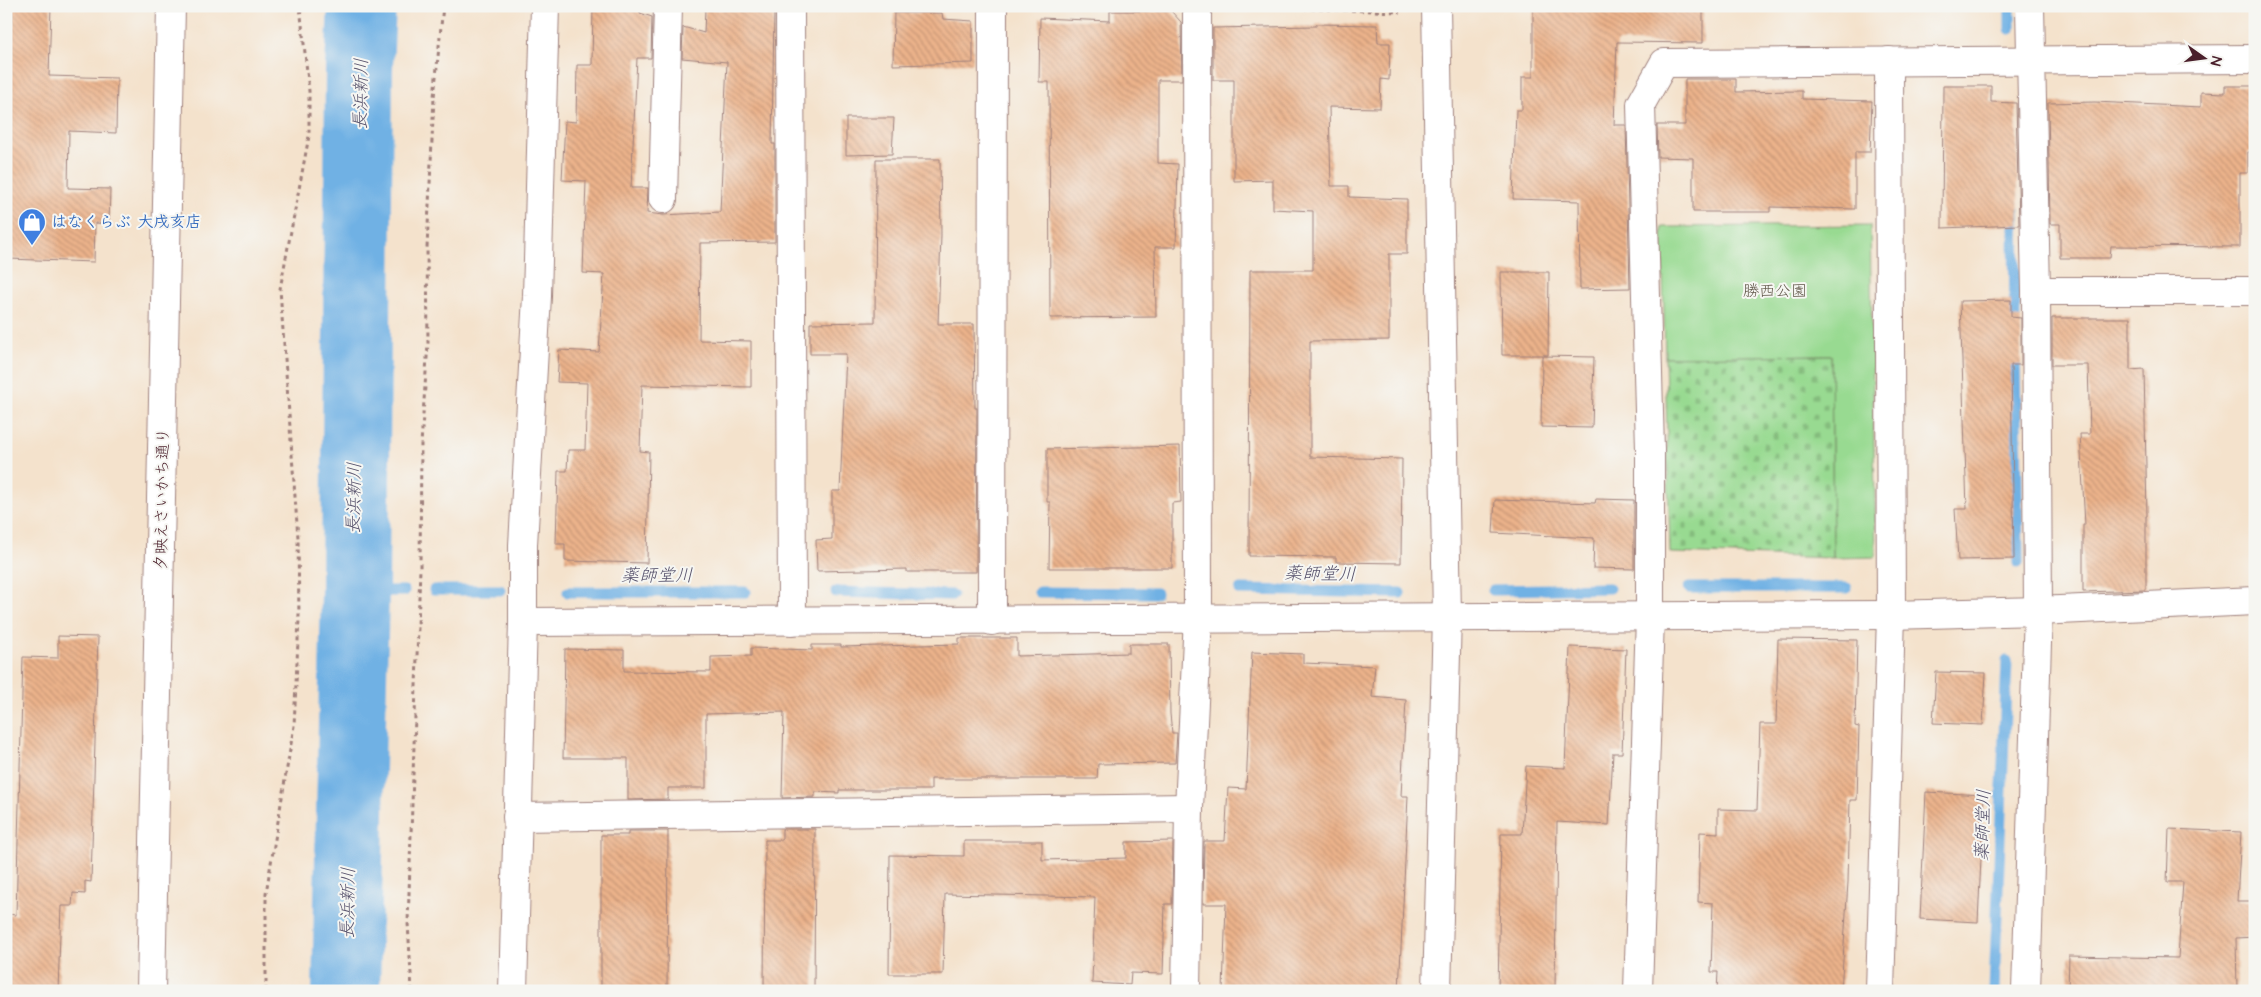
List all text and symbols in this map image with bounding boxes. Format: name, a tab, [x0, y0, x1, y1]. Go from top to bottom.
north arrow	[2178, 32, 2228, 82]
text: N	[2205, 54, 2226, 68]
water label: 長浜新川	[348, 58, 374, 130]
shop icon: はなくらぶ 大戌亥店	[17, 207, 47, 246]
place label: はなくらぶ 大戌亥店	[51, 211, 201, 233]
park label: 勝西公園	[1743, 280, 1807, 302]
street label: 夕映えさいかち通り	[150, 427, 174, 571]
water label: 長浜新川	[341, 462, 367, 534]
water label: 薬師堂川	[1284, 561, 1356, 587]
water label: 薬師堂川	[621, 563, 693, 588]
water label: 薬師堂川	[1969, 789, 1997, 861]
water label: 長浜新川	[335, 867, 361, 939]

